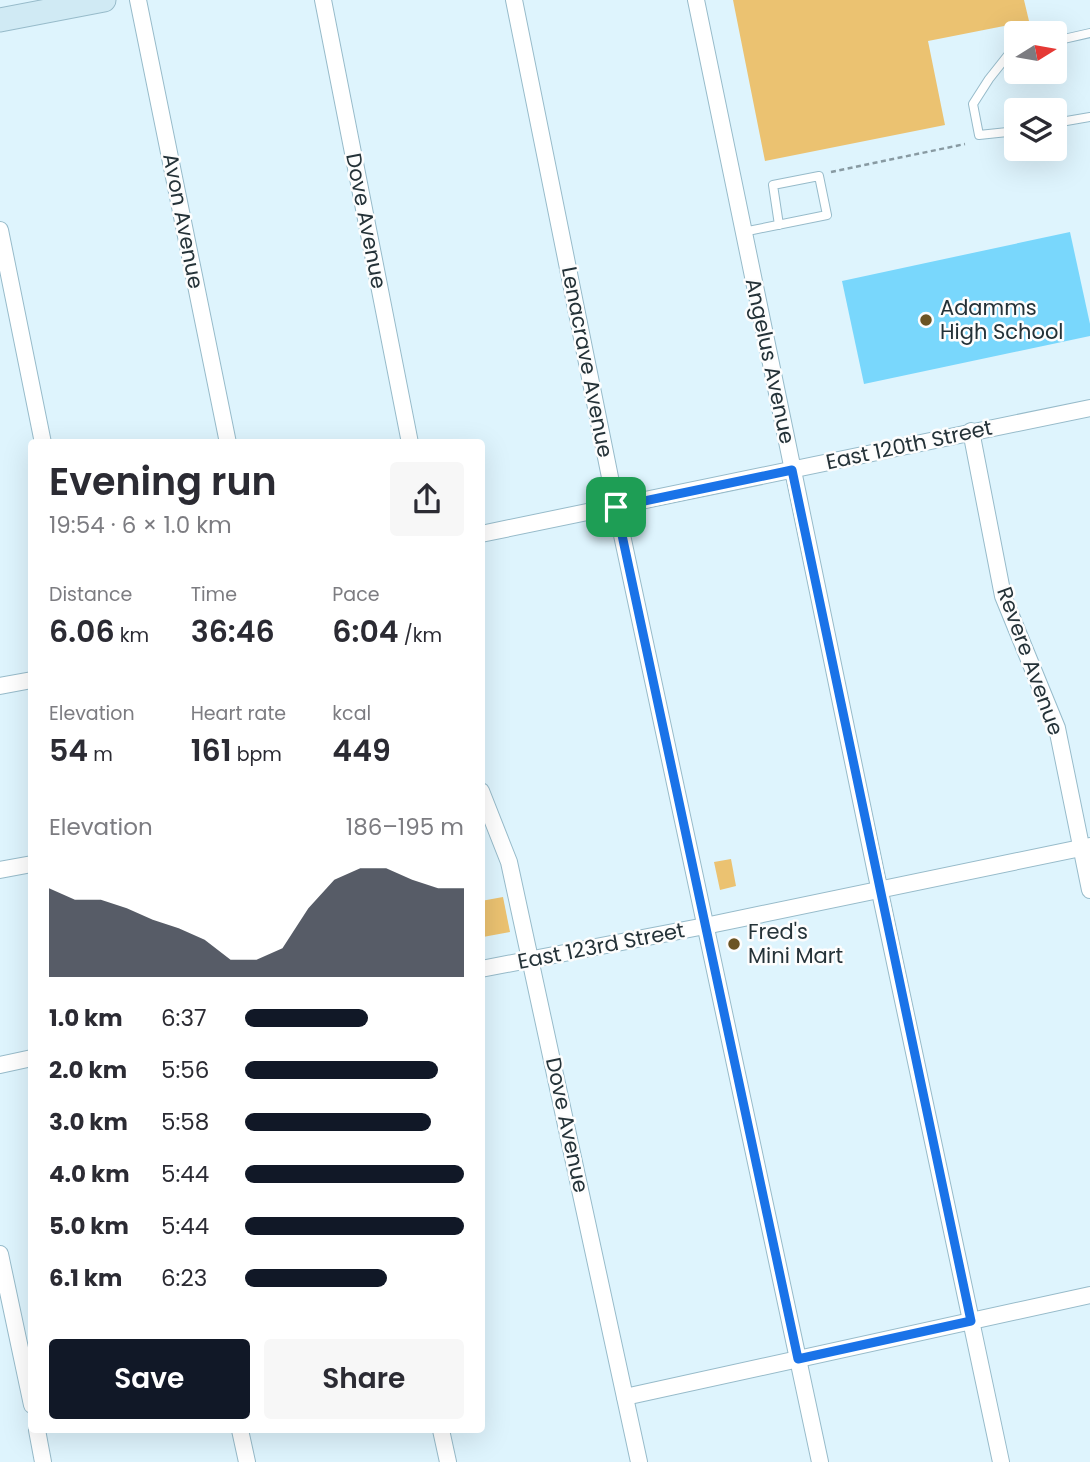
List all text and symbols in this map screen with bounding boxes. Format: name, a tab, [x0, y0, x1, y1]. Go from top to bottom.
north arrow	[1004, 21, 1068, 84]
map controls	[1004, 21, 1067, 161]
button: layers	[1004, 98, 1067, 161]
street label: Avon Avenue	[156, 151, 211, 291]
street label: Dove Avenue	[339, 151, 394, 291]
street label: Lenacrave Avenue	[555, 264, 620, 460]
street label: Angelus Avenue	[739, 275, 802, 446]
place label: Adamms High School	[940, 293, 1064, 346]
marker: Adamms High School	[918, 312, 934, 328]
street label: East 120th Street	[823, 413, 995, 476]
text: Evening run	[49, 455, 277, 508]
button: share	[390, 462, 464, 536]
pin	[586, 477, 646, 537]
icon: arrive	[597, 488, 635, 526]
text: 19:54 · 6 × 1.0 km	[49, 509, 232, 541]
text: Distance	[49, 581, 132, 608]
text: Time	[191, 581, 237, 608]
text: Pace	[332, 581, 380, 608]
street label: Revere Avenue	[990, 583, 1071, 739]
text: 6.06	[49, 610, 115, 653]
text: 36:46	[191, 610, 275, 653]
text: 6:04	[332, 610, 399, 653]
text: km	[115, 622, 149, 649]
text: /km	[399, 622, 442, 649]
text: Elevation	[49, 700, 135, 727]
text: Heart rate	[191, 700, 286, 727]
text: kcal	[332, 700, 371, 727]
text: 54	[49, 729, 88, 772]
text: 161	[191, 729, 232, 772]
text: 449	[332, 729, 391, 772]
text: m	[88, 741, 113, 768]
text: bpm	[232, 741, 282, 768]
text: Elevation	[49, 811, 153, 843]
text: 186–195 m	[346, 811, 464, 843]
street label: East 123rd Street	[515, 915, 687, 976]
place label: Fred's Mini Mart	[748, 917, 843, 970]
marker: Fred's Mini Mart	[726, 936, 742, 952]
text: 1.0 km	[49, 1002, 123, 1034]
text: 6:37	[161, 1002, 207, 1034]
text: 2.0 km	[49, 1054, 127, 1086]
text: 5:56	[161, 1054, 209, 1086]
street label: Dove Avenue	[539, 1055, 596, 1195]
text: 3.0 km	[49, 1106, 128, 1138]
text: 5:58	[161, 1106, 209, 1138]
text: 4.0 km	[49, 1158, 130, 1190]
text: 5:44	[161, 1158, 209, 1190]
text: 5.0 km	[49, 1210, 129, 1242]
text: 5:44	[161, 1210, 209, 1242]
text: 6.1 km	[49, 1262, 122, 1294]
text: 6:23	[161, 1262, 207, 1294]
button: Save	[49, 1339, 250, 1419]
button: Share	[264, 1339, 464, 1419]

